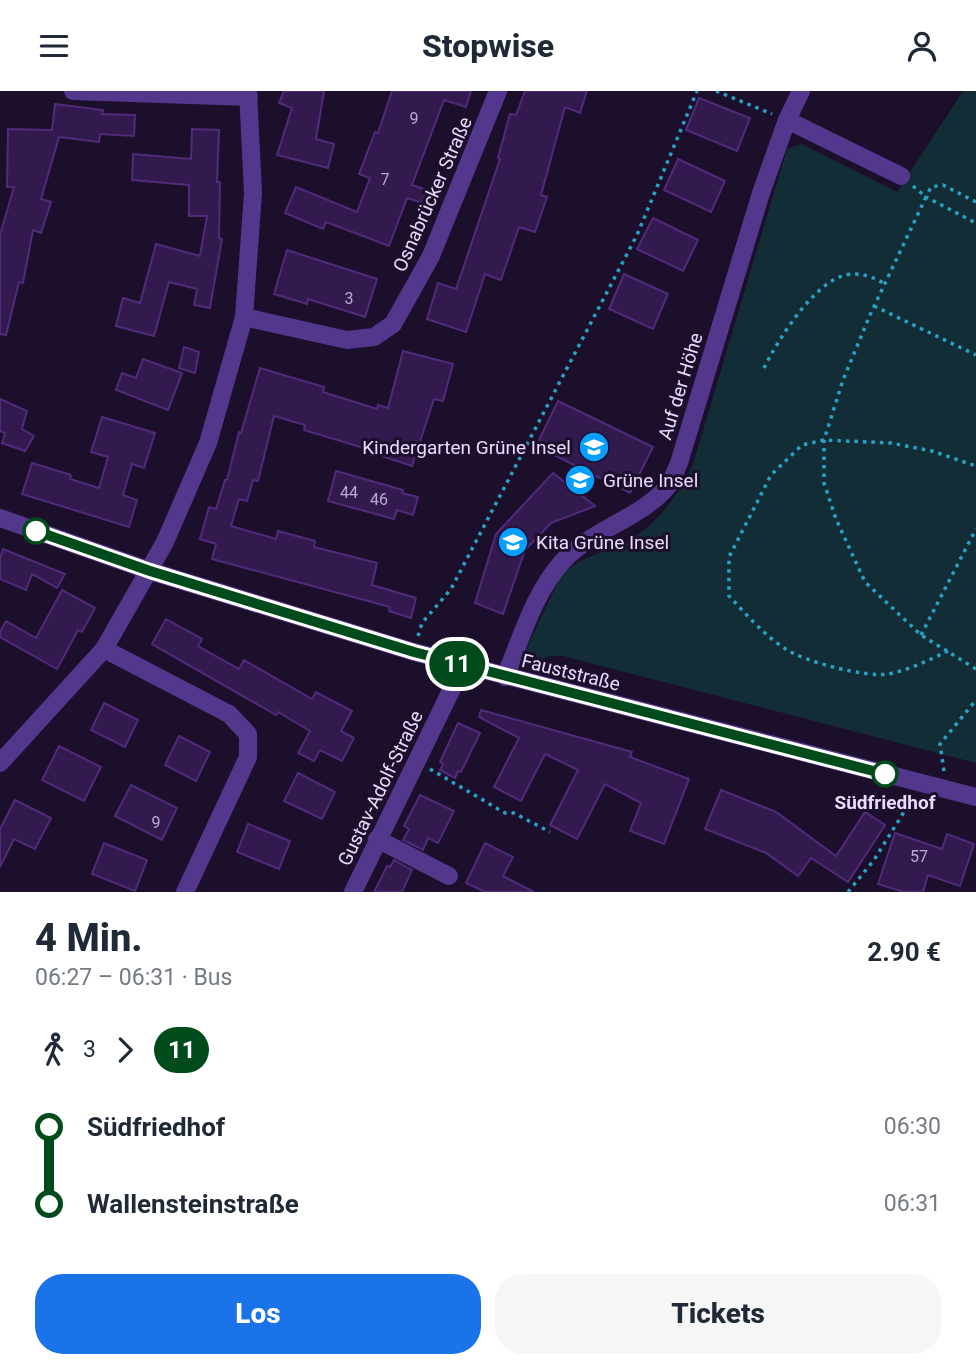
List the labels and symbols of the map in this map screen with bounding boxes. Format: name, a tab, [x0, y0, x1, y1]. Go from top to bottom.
house number: 9	[410, 109, 419, 128]
street label: Osnabrücker Straße	[388, 113, 477, 275]
house number: 7	[381, 170, 390, 189]
house number: 3	[345, 289, 354, 308]
street label: Auf der Höhe	[653, 330, 708, 443]
school or university icon: Kindergarten Grüne Insel	[577, 430, 611, 464]
place label: Kindergarten Grüne Insel	[362, 436, 571, 459]
school or university icon: Grüne Insel	[563, 463, 597, 497]
place label: Grüne Insel	[603, 469, 698, 492]
house number: 44	[340, 483, 358, 502]
house number: 46	[370, 490, 388, 509]
unlabelled marker	[23, 518, 49, 544]
school or university icon: Kita Grüne Insel	[496, 525, 530, 559]
place label: Kita Grüne Insel	[536, 531, 669, 554]
line badge: 11	[426, 641, 489, 687]
street label: Fauststraße	[519, 649, 623, 696]
street label: Gustav-Adolf-Straße	[333, 707, 428, 870]
marker: Südfriedhof	[872, 761, 898, 787]
place label: Südfriedhof	[835, 791, 936, 814]
house number: 9	[152, 813, 161, 832]
house number: 57	[910, 847, 928, 866]

